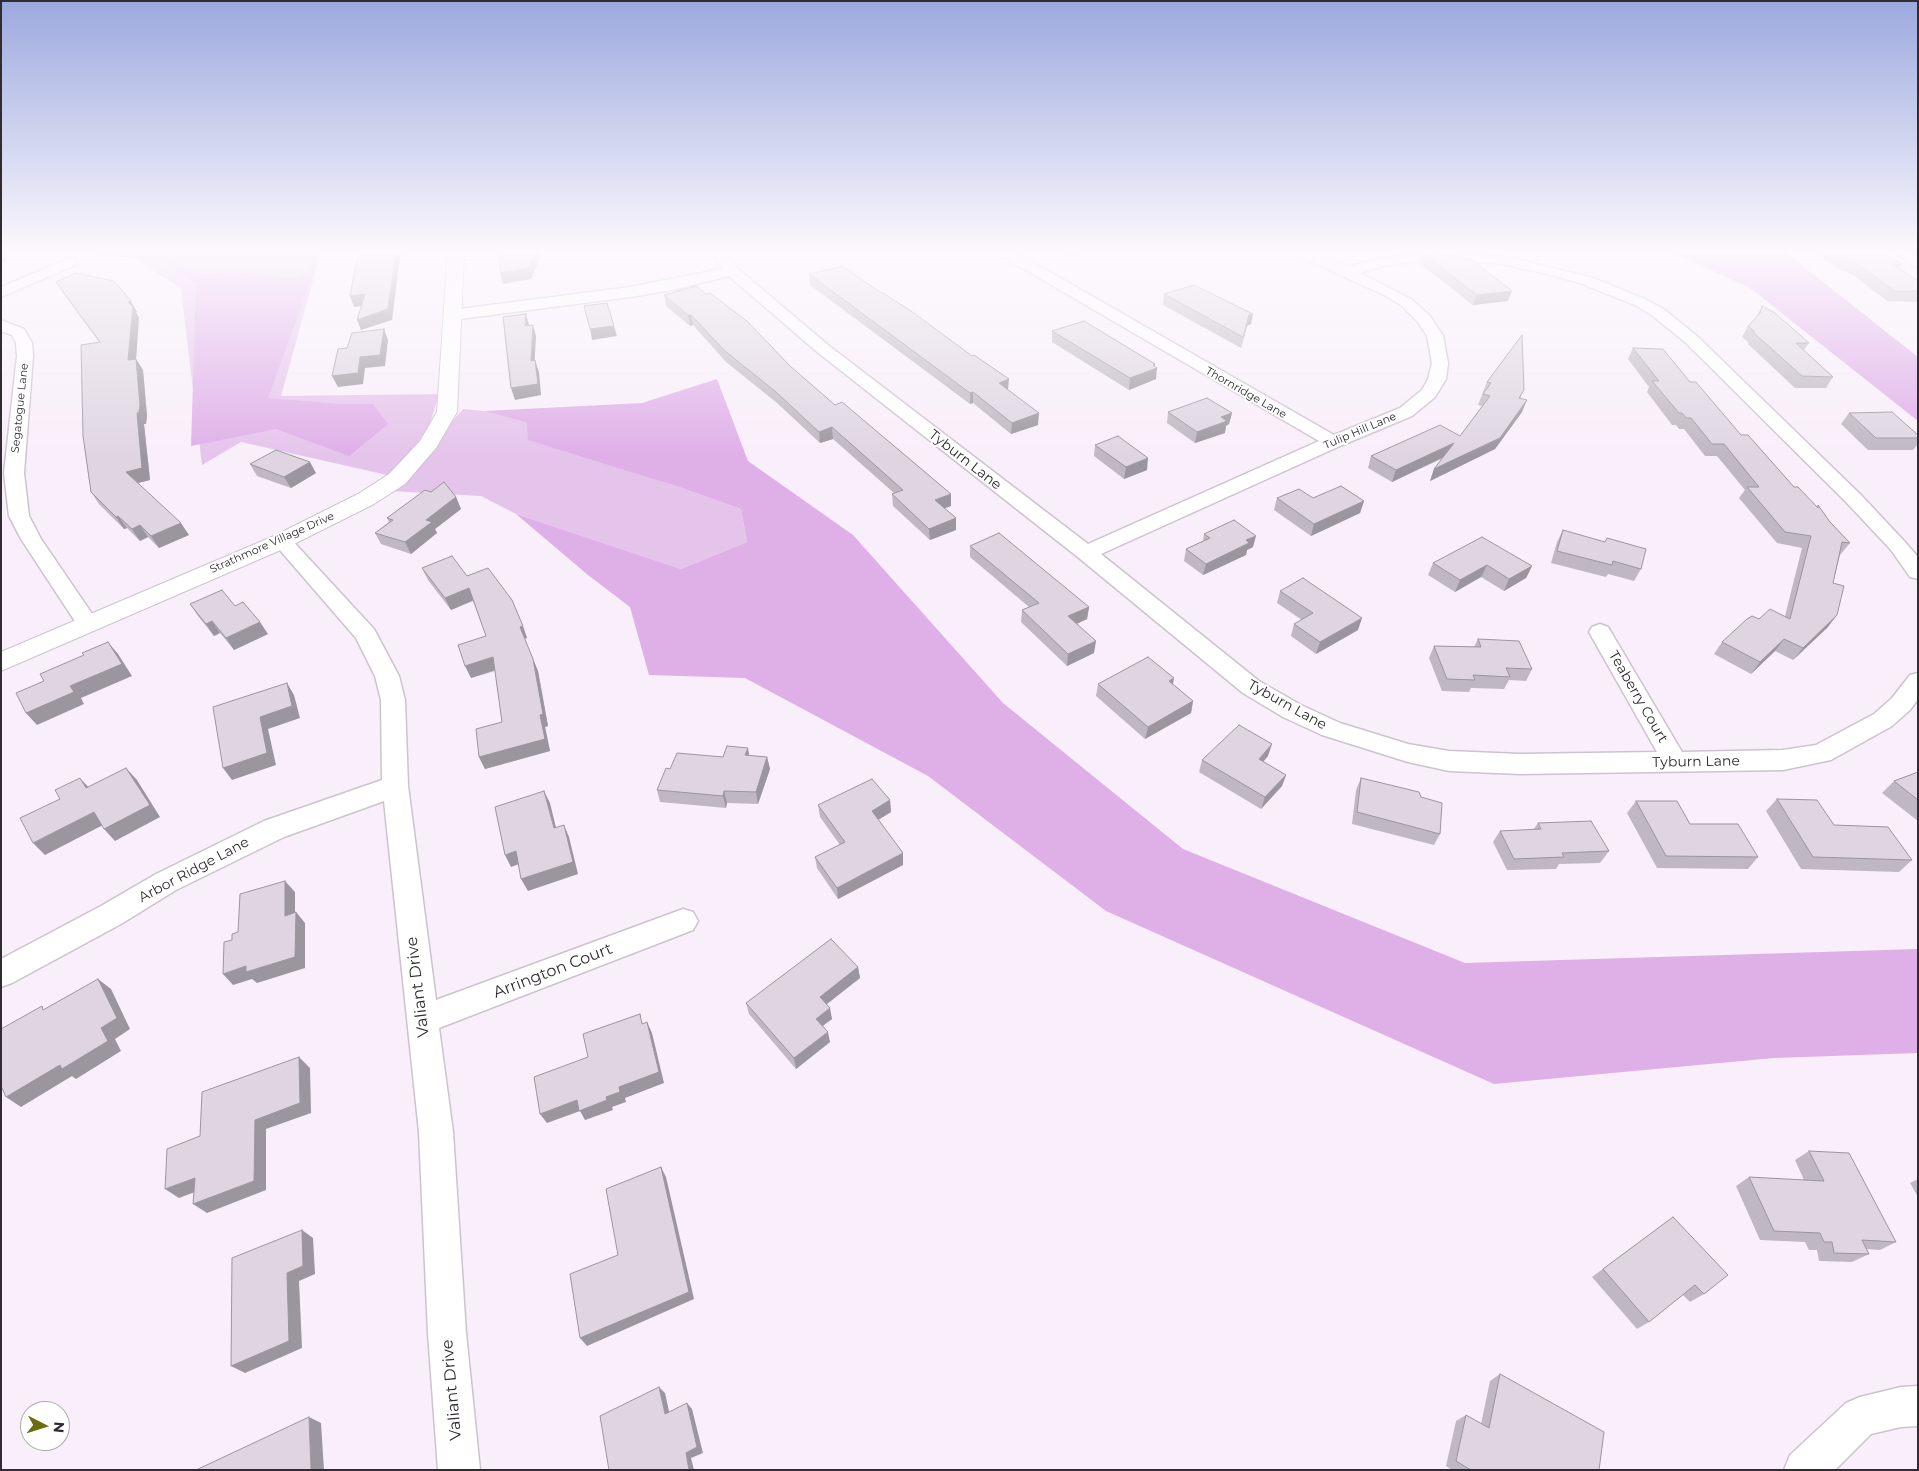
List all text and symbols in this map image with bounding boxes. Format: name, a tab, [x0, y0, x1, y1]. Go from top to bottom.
street label: Segatogue Lane	[9, 363, 31, 453]
street label: Thornridge Lane	[1203, 364, 1289, 422]
street label: Tulip Hill Lane	[1322, 410, 1398, 452]
street label: Tyburn Lane	[925, 426, 1005, 494]
street label: Strathmore Village Drive	[208, 510, 336, 576]
street label: Teaberry Court	[1605, 648, 1671, 746]
street label: Tyburn Lane	[1245, 676, 1329, 734]
street label: Tyburn Lane	[1652, 753, 1740, 771]
street label: Arbor Ridge Lane	[136, 834, 252, 906]
street label: Valiant Drive	[402, 936, 434, 1038]
street label: Arrington Court	[491, 939, 615, 1003]
street label: Valiant Drive	[438, 1339, 466, 1441]
north arrow	[20, 1401, 70, 1451]
text: N	[49, 1421, 68, 1434]

